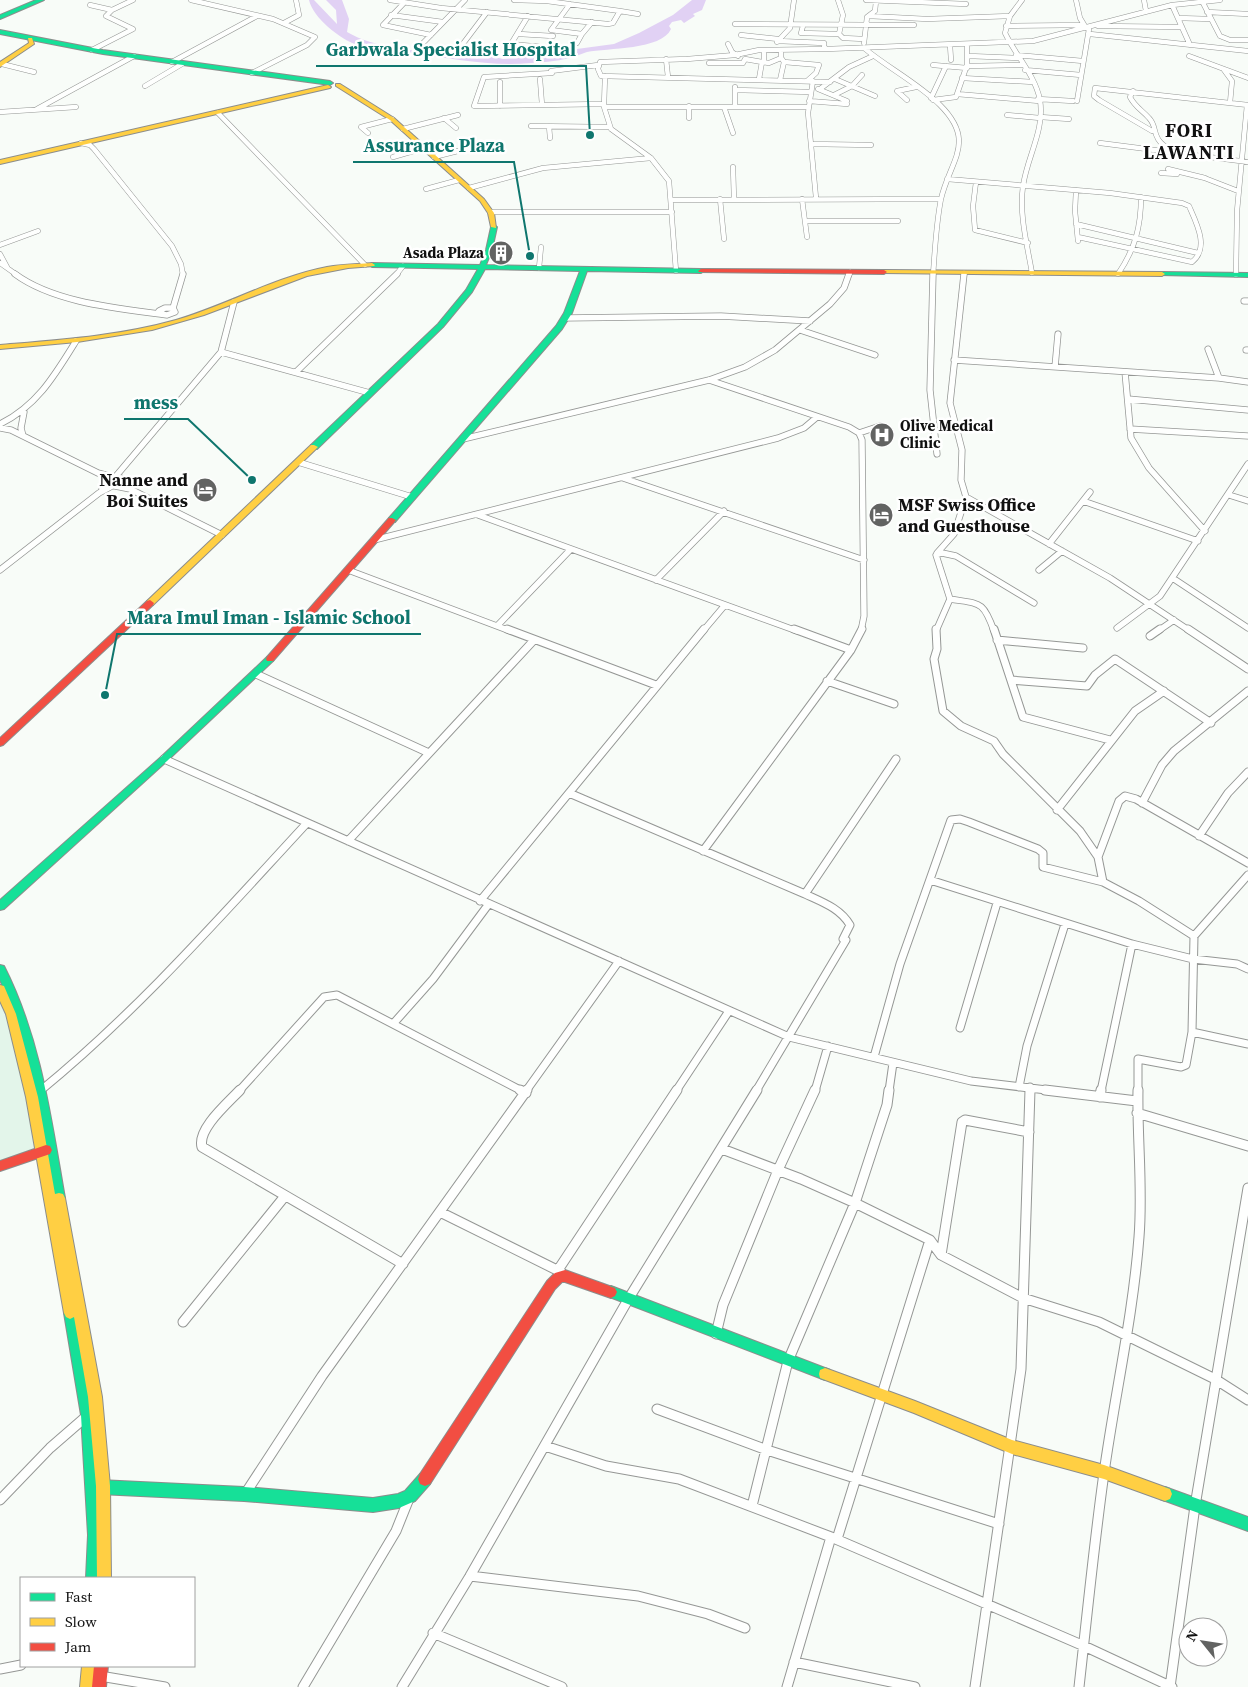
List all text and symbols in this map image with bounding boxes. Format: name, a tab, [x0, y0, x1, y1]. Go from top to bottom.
callout: Garbwala Specialist Hospital	[316, 32, 586, 66]
text: Garbwala Specialist Hospital	[326, 36, 576, 62]
district label: FORI LAWANTI	[1143, 117, 1235, 165]
callout: Assurance Plaza	[353, 128, 514, 162]
text: Assurance Plaza	[363, 132, 506, 158]
building icon: Asada Plaza	[488, 240, 514, 266]
place label: Asada Plaza	[403, 242, 485, 263]
callout: mess	[124, 385, 188, 419]
text: mess	[134, 389, 179, 415]
place label: Olive Medical Clinic	[900, 415, 993, 453]
hospital icon: Olive Medical Clinic	[869, 422, 895, 448]
place label: Nanne and Boi Suites	[99, 467, 188, 513]
hotel icon: Nanne and Boi Suites	[192, 477, 218, 503]
place label: MSF Swiss Office and Guesthouse	[898, 492, 1036, 538]
hotel icon: MSF Swiss Office and Guesthouse	[868, 502, 894, 528]
callout: Mara Imul Iman - Islamic School	[117, 600, 421, 634]
text: Mara Imul Iman - Islamic School	[127, 604, 411, 630]
legend	[20, 1577, 195, 1667]
text: Fast	[65, 1586, 92, 1607]
text: Slow	[65, 1611, 97, 1632]
north arrow	[1178, 1617, 1228, 1667]
text: N	[1181, 1626, 1203, 1645]
text: Jam	[64, 1636, 92, 1657]

